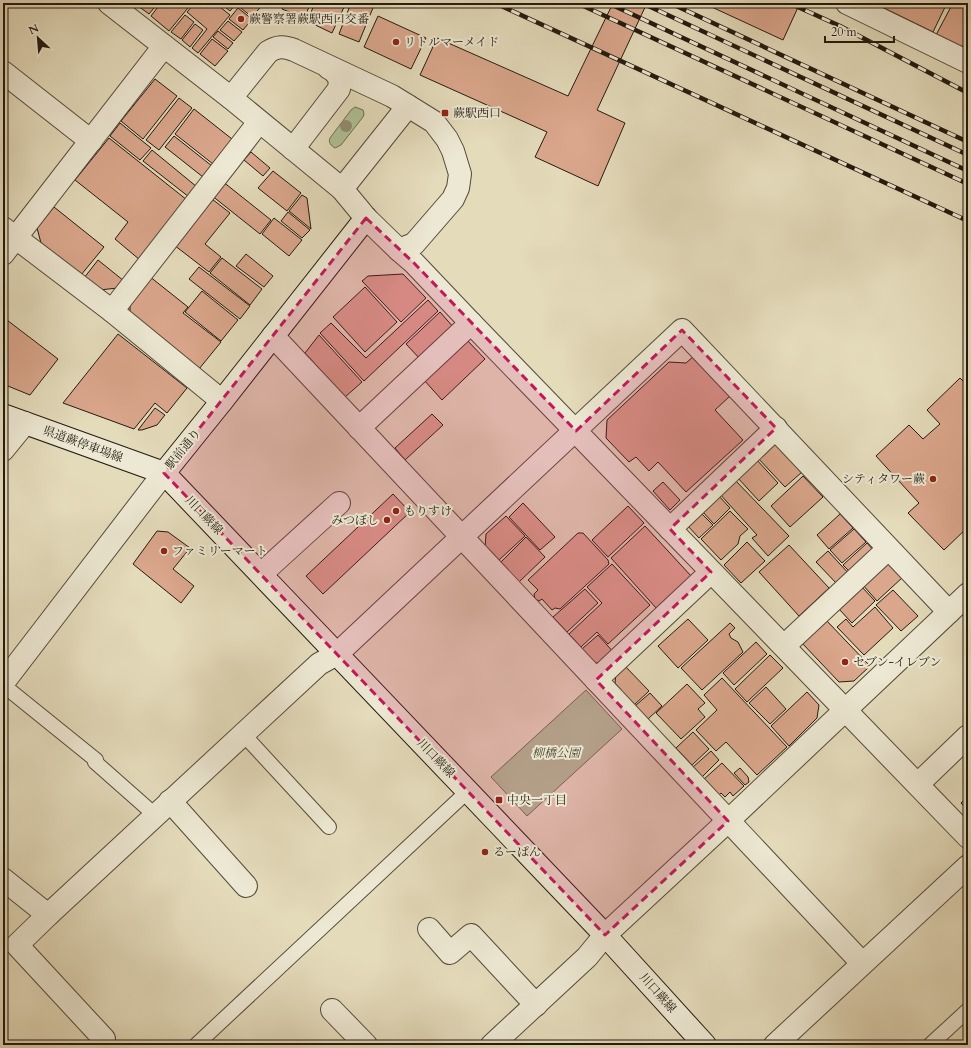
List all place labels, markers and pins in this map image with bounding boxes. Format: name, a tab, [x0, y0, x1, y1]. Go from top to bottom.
place label: 蕨警察署蕨駅西口交番	[249, 11, 369, 27]
marker: 蕨警察署蕨駅西口交番	[236, 14, 246, 24]
place label: リトルマーメイド	[404, 34, 499, 50]
marker: リトルマーメイド	[391, 37, 401, 47]
place label: 蕨駅西口	[453, 105, 501, 121]
marker: 蕨駅西口	[440, 108, 450, 118]
place label: シティタワー蕨	[842, 471, 925, 487]
marker: シティタワー蕨	[928, 474, 938, 484]
place label: もりすけ	[404, 503, 452, 519]
marker: もりすけ	[391, 506, 401, 516]
place label: みつぼし	[331, 512, 379, 528]
marker: みつぼし	[382, 515, 392, 525]
place label: ファミリーマート	[172, 543, 268, 559]
marker: ファミリーマート	[159, 546, 169, 556]
place label: セブン-イレブン	[853, 654, 941, 670]
marker: セブン-イレブン	[840, 657, 850, 667]
place label: 中央一丁目	[507, 792, 567, 808]
marker: 中央一丁目	[494, 795, 504, 805]
place label: るーぱん	[493, 844, 541, 860]
marker: るーぱん	[480, 847, 490, 857]

